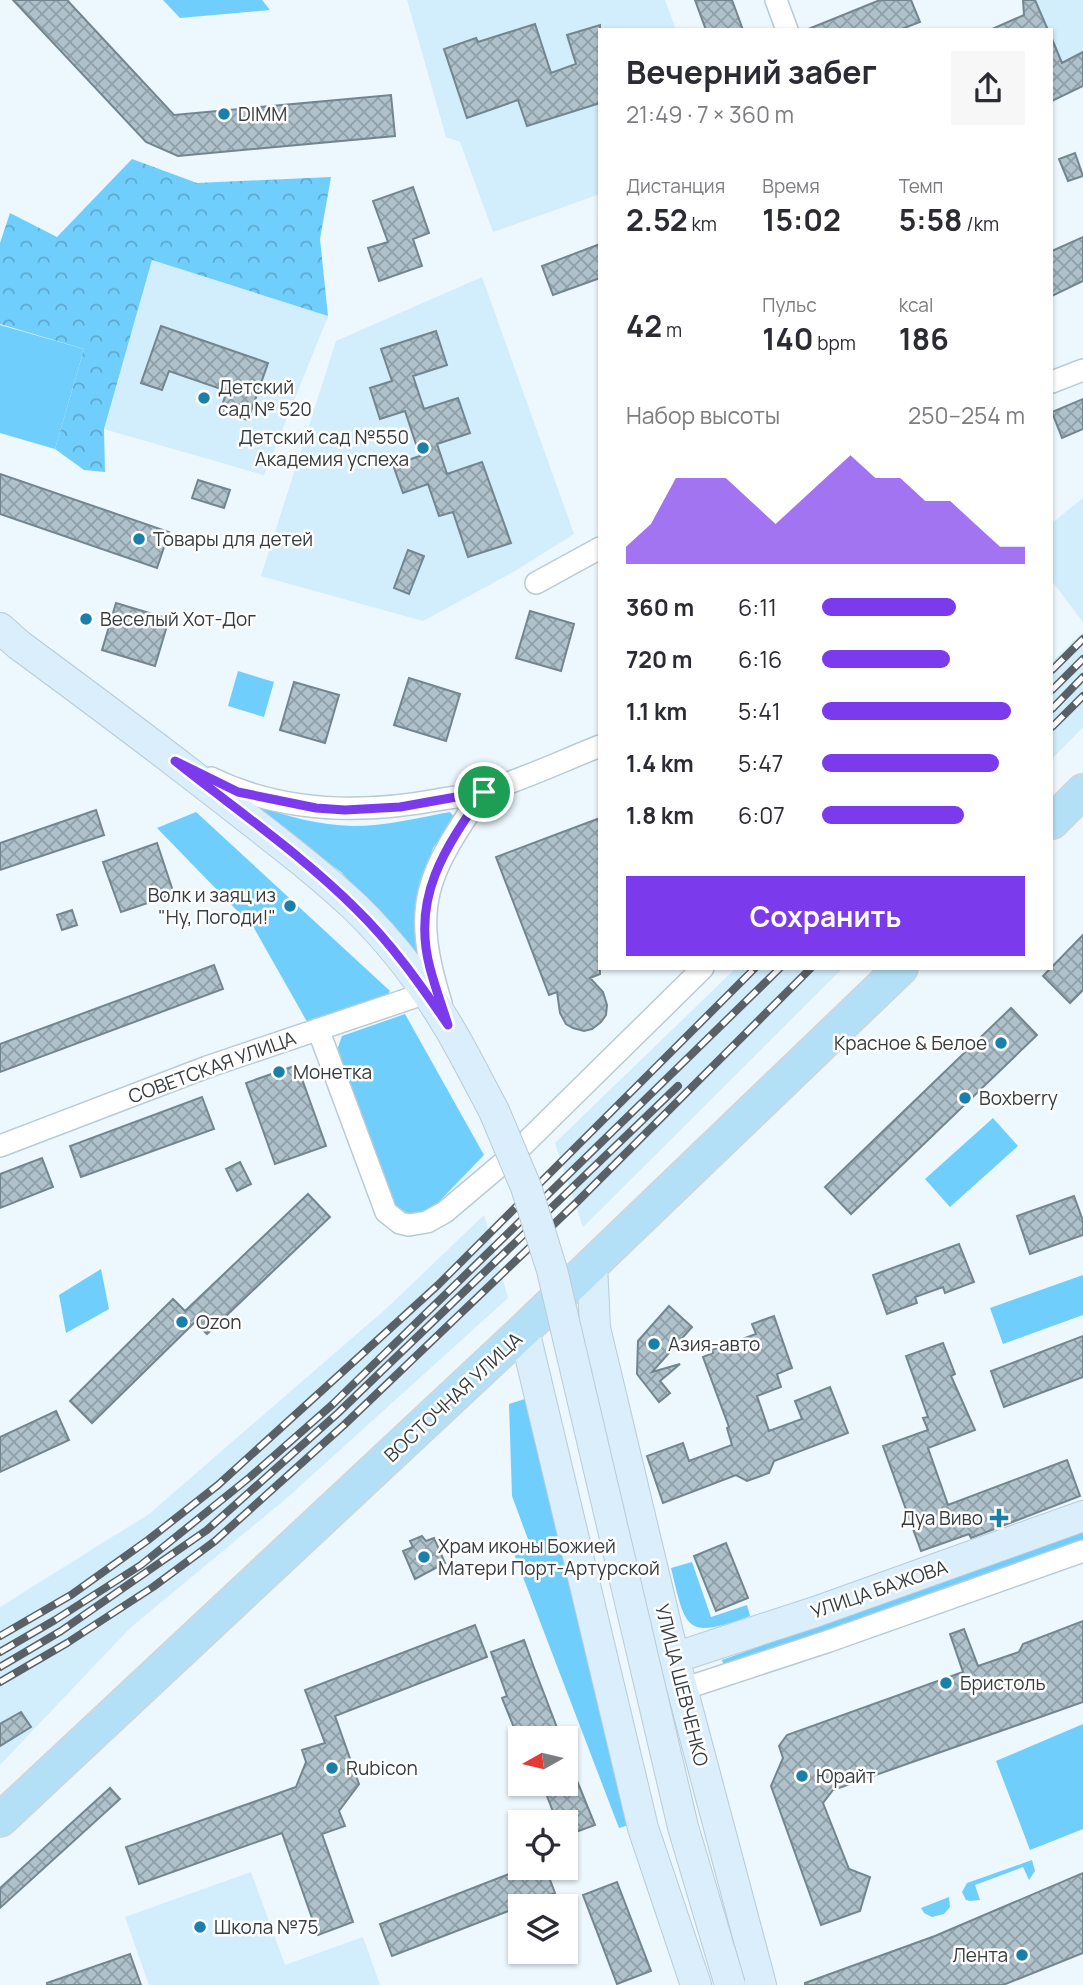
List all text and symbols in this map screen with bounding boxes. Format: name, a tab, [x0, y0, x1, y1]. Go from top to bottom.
text: Вечерний забег	[626, 50, 877, 94]
button: share	[951, 51, 1025, 125]
text: 21:49 · 7 × 360 m	[626, 98, 794, 130]
place label: DIMM	[238, 101, 287, 127]
marker: DIMM	[216, 106, 232, 122]
text: Дистанция	[626, 173, 725, 199]
text: Время	[762, 173, 820, 199]
text: Темп	[899, 173, 943, 199]
text: 2.52	[626, 199, 688, 240]
text: 15:02	[762, 199, 841, 240]
text: 5:58	[899, 199, 962, 240]
text: km	[688, 211, 717, 237]
text: /km	[962, 211, 999, 237]
text: Пульс	[762, 292, 817, 318]
text: kcal	[899, 292, 933, 318]
text: 42	[626, 305, 662, 346]
text: m	[662, 317, 682, 343]
text: 140	[762, 318, 813, 359]
text: 186	[899, 318, 949, 359]
text: bpm	[813, 330, 856, 356]
place label: Детский сад № 520	[218, 374, 312, 422]
marker: Детский сад № 520	[196, 390, 212, 406]
text: Набор высоты	[626, 399, 780, 431]
text: 250–254 m	[908, 399, 1025, 431]
place label: Детский сад №550 Академия успеха	[238, 424, 409, 472]
marker: Детский сад №550 Академия успеха	[415, 440, 431, 456]
place label: Товары для детей	[153, 526, 313, 552]
marker: Товары для детей	[131, 531, 147, 547]
text: 360 m	[626, 591, 694, 623]
text: 6:11	[738, 591, 777, 623]
place label: Веселый Хот-Дог	[100, 606, 256, 632]
marker: Веселый Хот-Дог	[78, 611, 94, 627]
text: 720 m	[626, 643, 692, 675]
text: 6:16	[738, 643, 782, 675]
text: 1.1 km	[626, 695, 687, 727]
text: 5:41	[738, 695, 781, 727]
text: 1.4 km	[626, 747, 694, 779]
text: 5:47	[738, 747, 783, 779]
pin	[454, 762, 514, 822]
icon: arrive	[465, 773, 503, 811]
text: 1.8 km	[626, 799, 694, 831]
text: 6:07	[738, 799, 785, 831]
button: Сохранить	[626, 876, 1025, 956]
place label: Волк и заяц из "Ну, Погоди!"	[148, 882, 276, 930]
marker: Волк и заяц из "Ну, Погоди!"	[282, 898, 298, 914]
street label: СОВЕТСКАЯ УЛИЦА	[125, 1025, 299, 1109]
place label: Красное & Белое	[834, 1030, 987, 1056]
marker: Красное & Белое	[993, 1035, 1009, 1051]
place label: Монетка	[293, 1059, 372, 1085]
marker: Монетка	[271, 1064, 287, 1080]
place label: Boxberry	[979, 1085, 1058, 1111]
marker: Boxberry	[957, 1090, 973, 1106]
place label: Ozon	[196, 1309, 242, 1335]
marker: Ozon	[174, 1314, 190, 1330]
street label: ВОСТОЧНАЯ УЛИЦА	[378, 1326, 528, 1468]
place label: Азия-авто	[668, 1331, 760, 1357]
marker: Азия-авто	[646, 1336, 662, 1352]
place label: Дуа Виво	[901, 1505, 983, 1531]
marker: Дуа Виво	[989, 1508, 1009, 1528]
place label: Храм иконы Божией Матери Порт-Артурской	[438, 1533, 660, 1581]
marker: Храм иконы Божией Матери Порт-Артурской	[416, 1549, 432, 1565]
street label: УЛИЦА БАЖОВА	[807, 1553, 951, 1625]
street label: УЛИЦА ШЕВЧЕНКО	[649, 1601, 715, 1769]
place label: Бристоль	[960, 1670, 1046, 1696]
marker: Бристоль	[938, 1675, 954, 1691]
north arrow	[508, 1726, 578, 1796]
map controls	[508, 1726, 578, 1964]
place label: Rubicon	[346, 1755, 418, 1781]
marker: Rubicon	[324, 1760, 340, 1776]
place label: Юрайт	[816, 1763, 876, 1789]
marker: Юрайт	[794, 1768, 810, 1784]
button: locate	[508, 1810, 578, 1880]
button: layers	[508, 1894, 578, 1964]
place label: Школа №75	[214, 1914, 319, 1940]
marker: Школа №75	[192, 1919, 208, 1935]
place label: Лента	[953, 1942, 1008, 1968]
marker: Лента	[1014, 1947, 1030, 1963]

